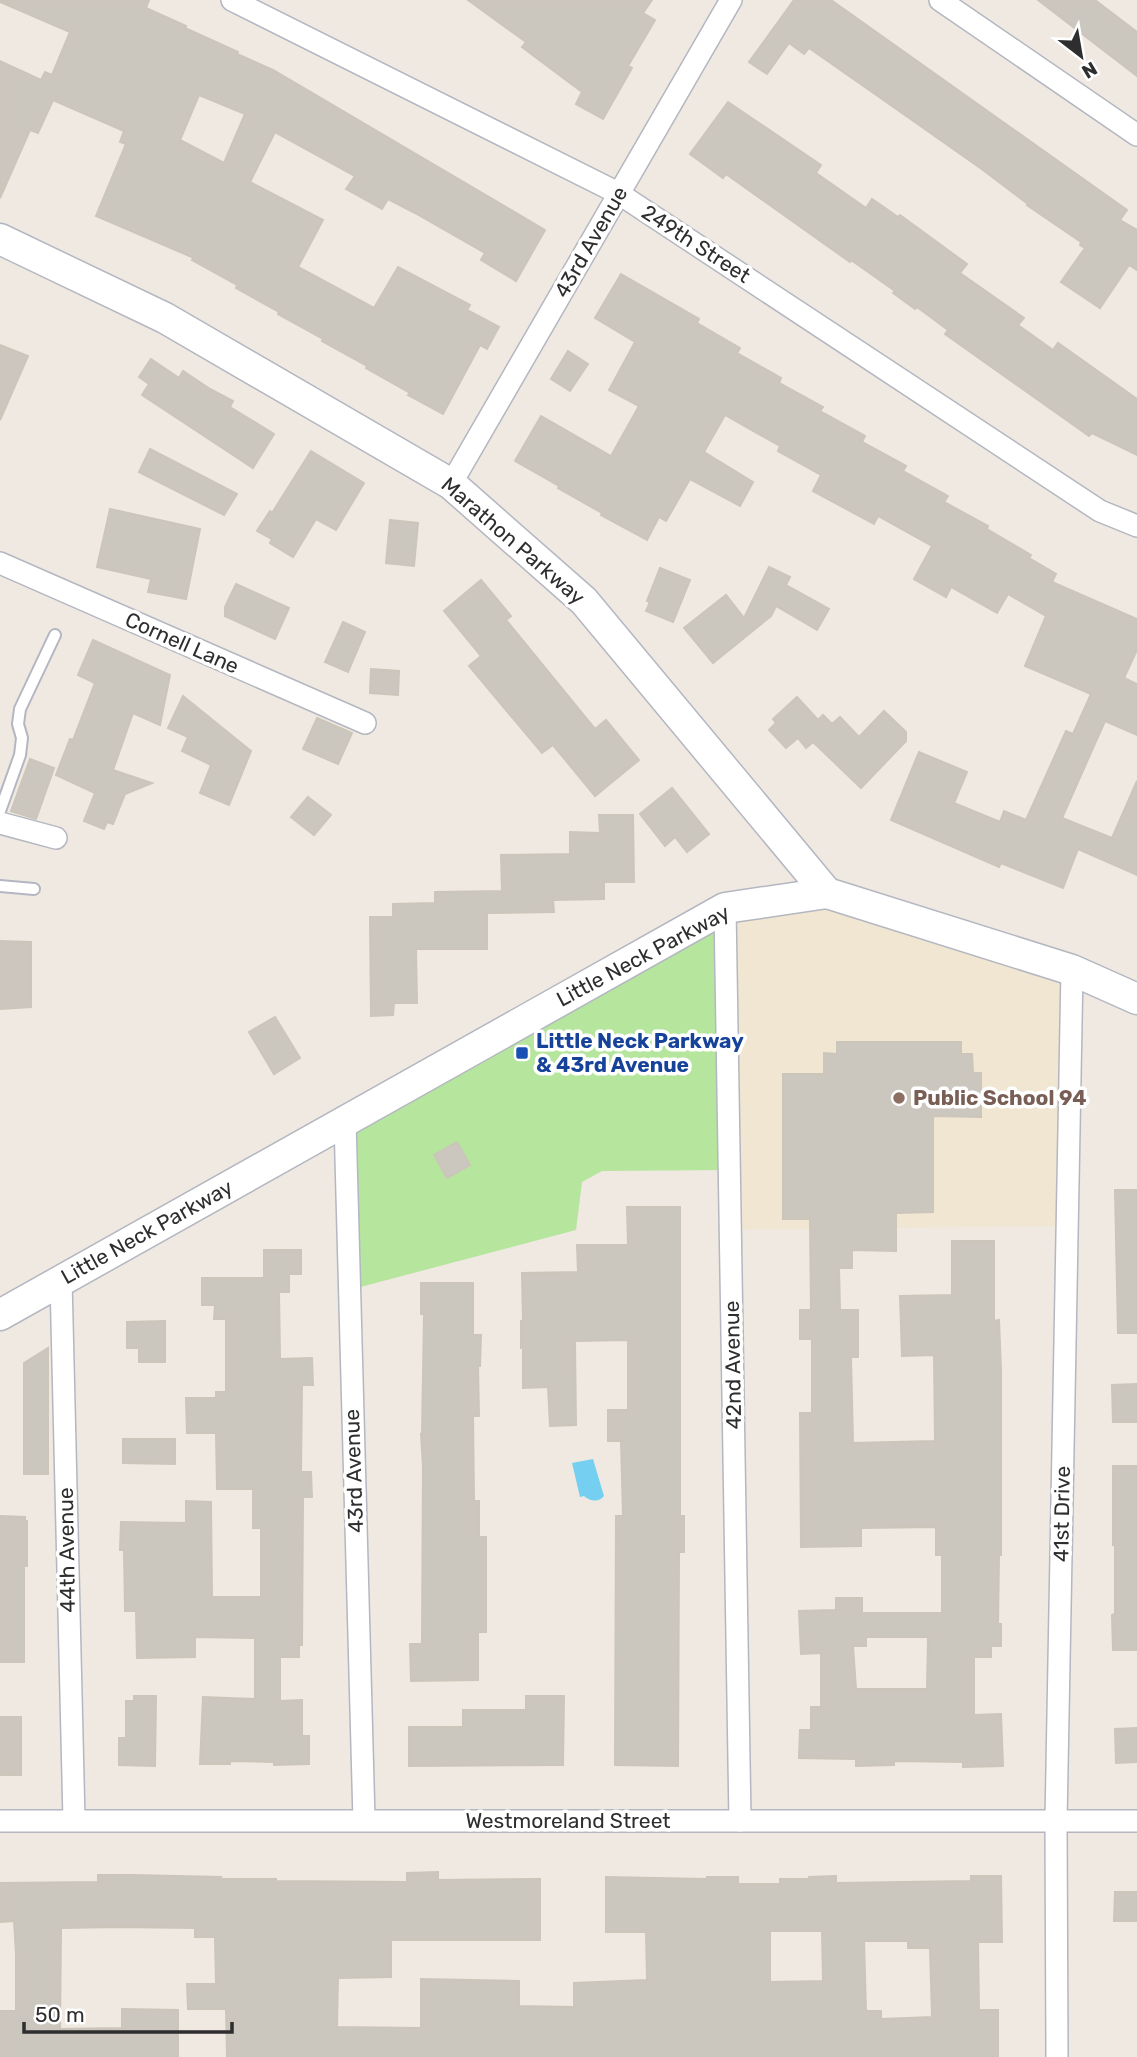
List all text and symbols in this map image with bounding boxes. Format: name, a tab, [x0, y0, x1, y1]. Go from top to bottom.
north arrow	[1046, 21, 1116, 91]
text: N	[1078, 57, 1101, 84]
street label: 43rd Avenue	[549, 182, 632, 302]
street label: 249th Street	[637, 199, 755, 288]
street label: Marathon Parkway	[437, 472, 590, 610]
street label: Cornell Lane	[121, 606, 243, 679]
street label: Little Neck Parkway	[552, 899, 734, 1012]
place label: Little Neck Parkway & 43rd Avenue	[536, 1028, 744, 1077]
marker: Little Neck Parkway & 43rd Avenue	[514, 1045, 530, 1061]
place label: Public School 94	[913, 1085, 1087, 1110]
marker: Public School 94	[891, 1090, 907, 1106]
street label: Little Neck Parkway	[57, 1174, 237, 1289]
street label: 42nd Avenue	[719, 1300, 746, 1430]
street label: 43rd Avenue	[339, 1409, 368, 1533]
street label: 41st Drive	[1048, 1466, 1075, 1562]
street label: 44th Avenue	[53, 1487, 80, 1613]
street label: Westmoreland Street	[465, 1808, 671, 1833]
scale bar	[24, 1990, 233, 2034]
text: 50 m	[35, 2002, 85, 2027]

